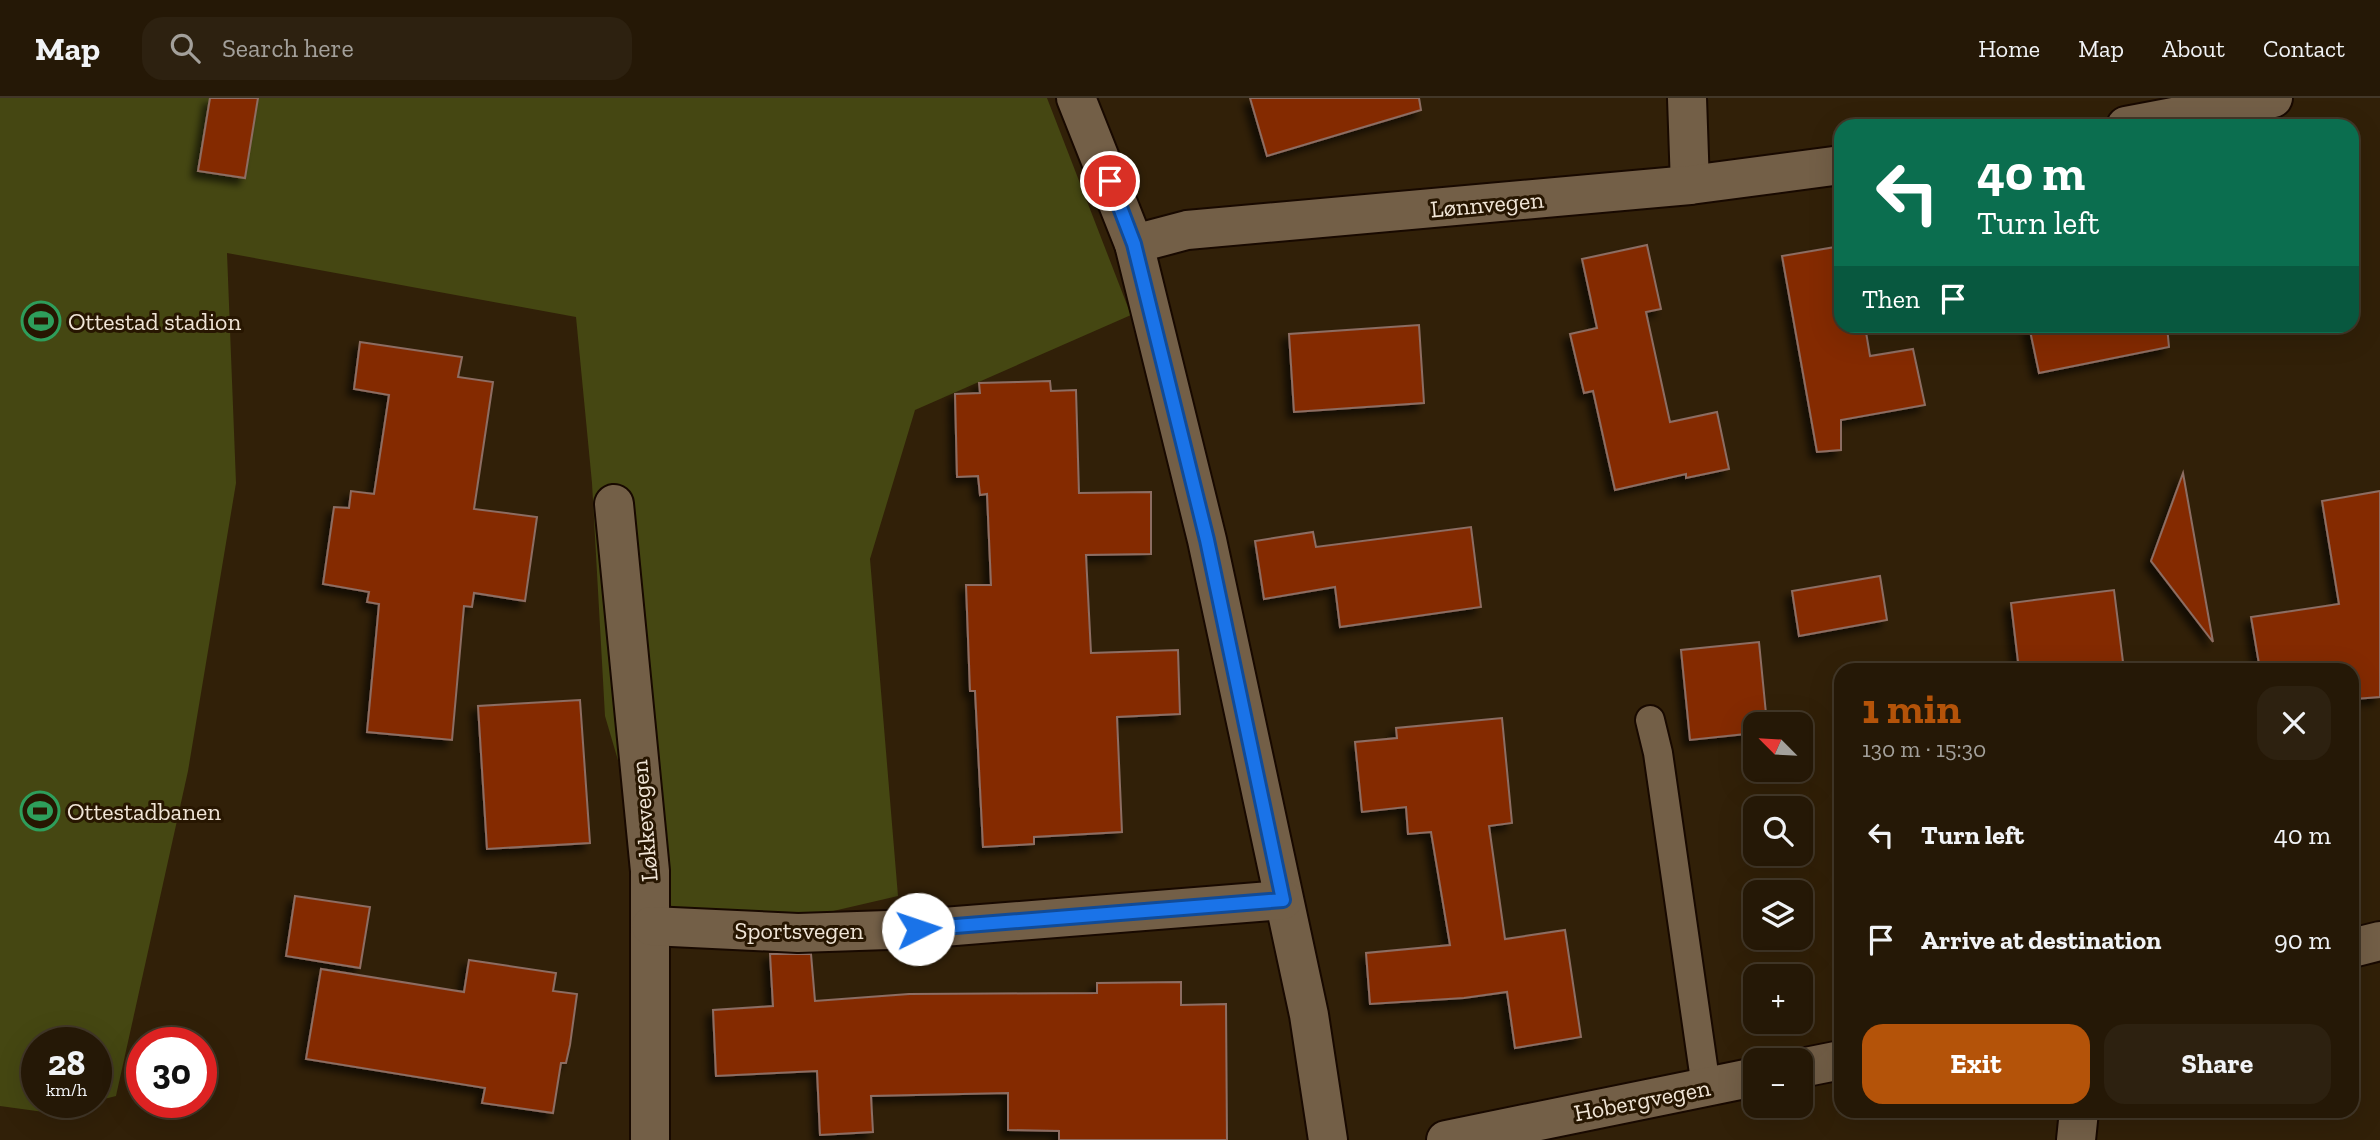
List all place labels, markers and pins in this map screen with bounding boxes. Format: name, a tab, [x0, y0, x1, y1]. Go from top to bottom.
pin	[1080, 151, 1140, 211]
sports icon: Ottestad stadion	[20, 300, 62, 342]
place label: Ottestad stadion	[68, 307, 241, 336]
sports icon: Ottestadbanen	[19, 790, 61, 832]
place label: Ottestadbanen	[67, 797, 221, 826]

